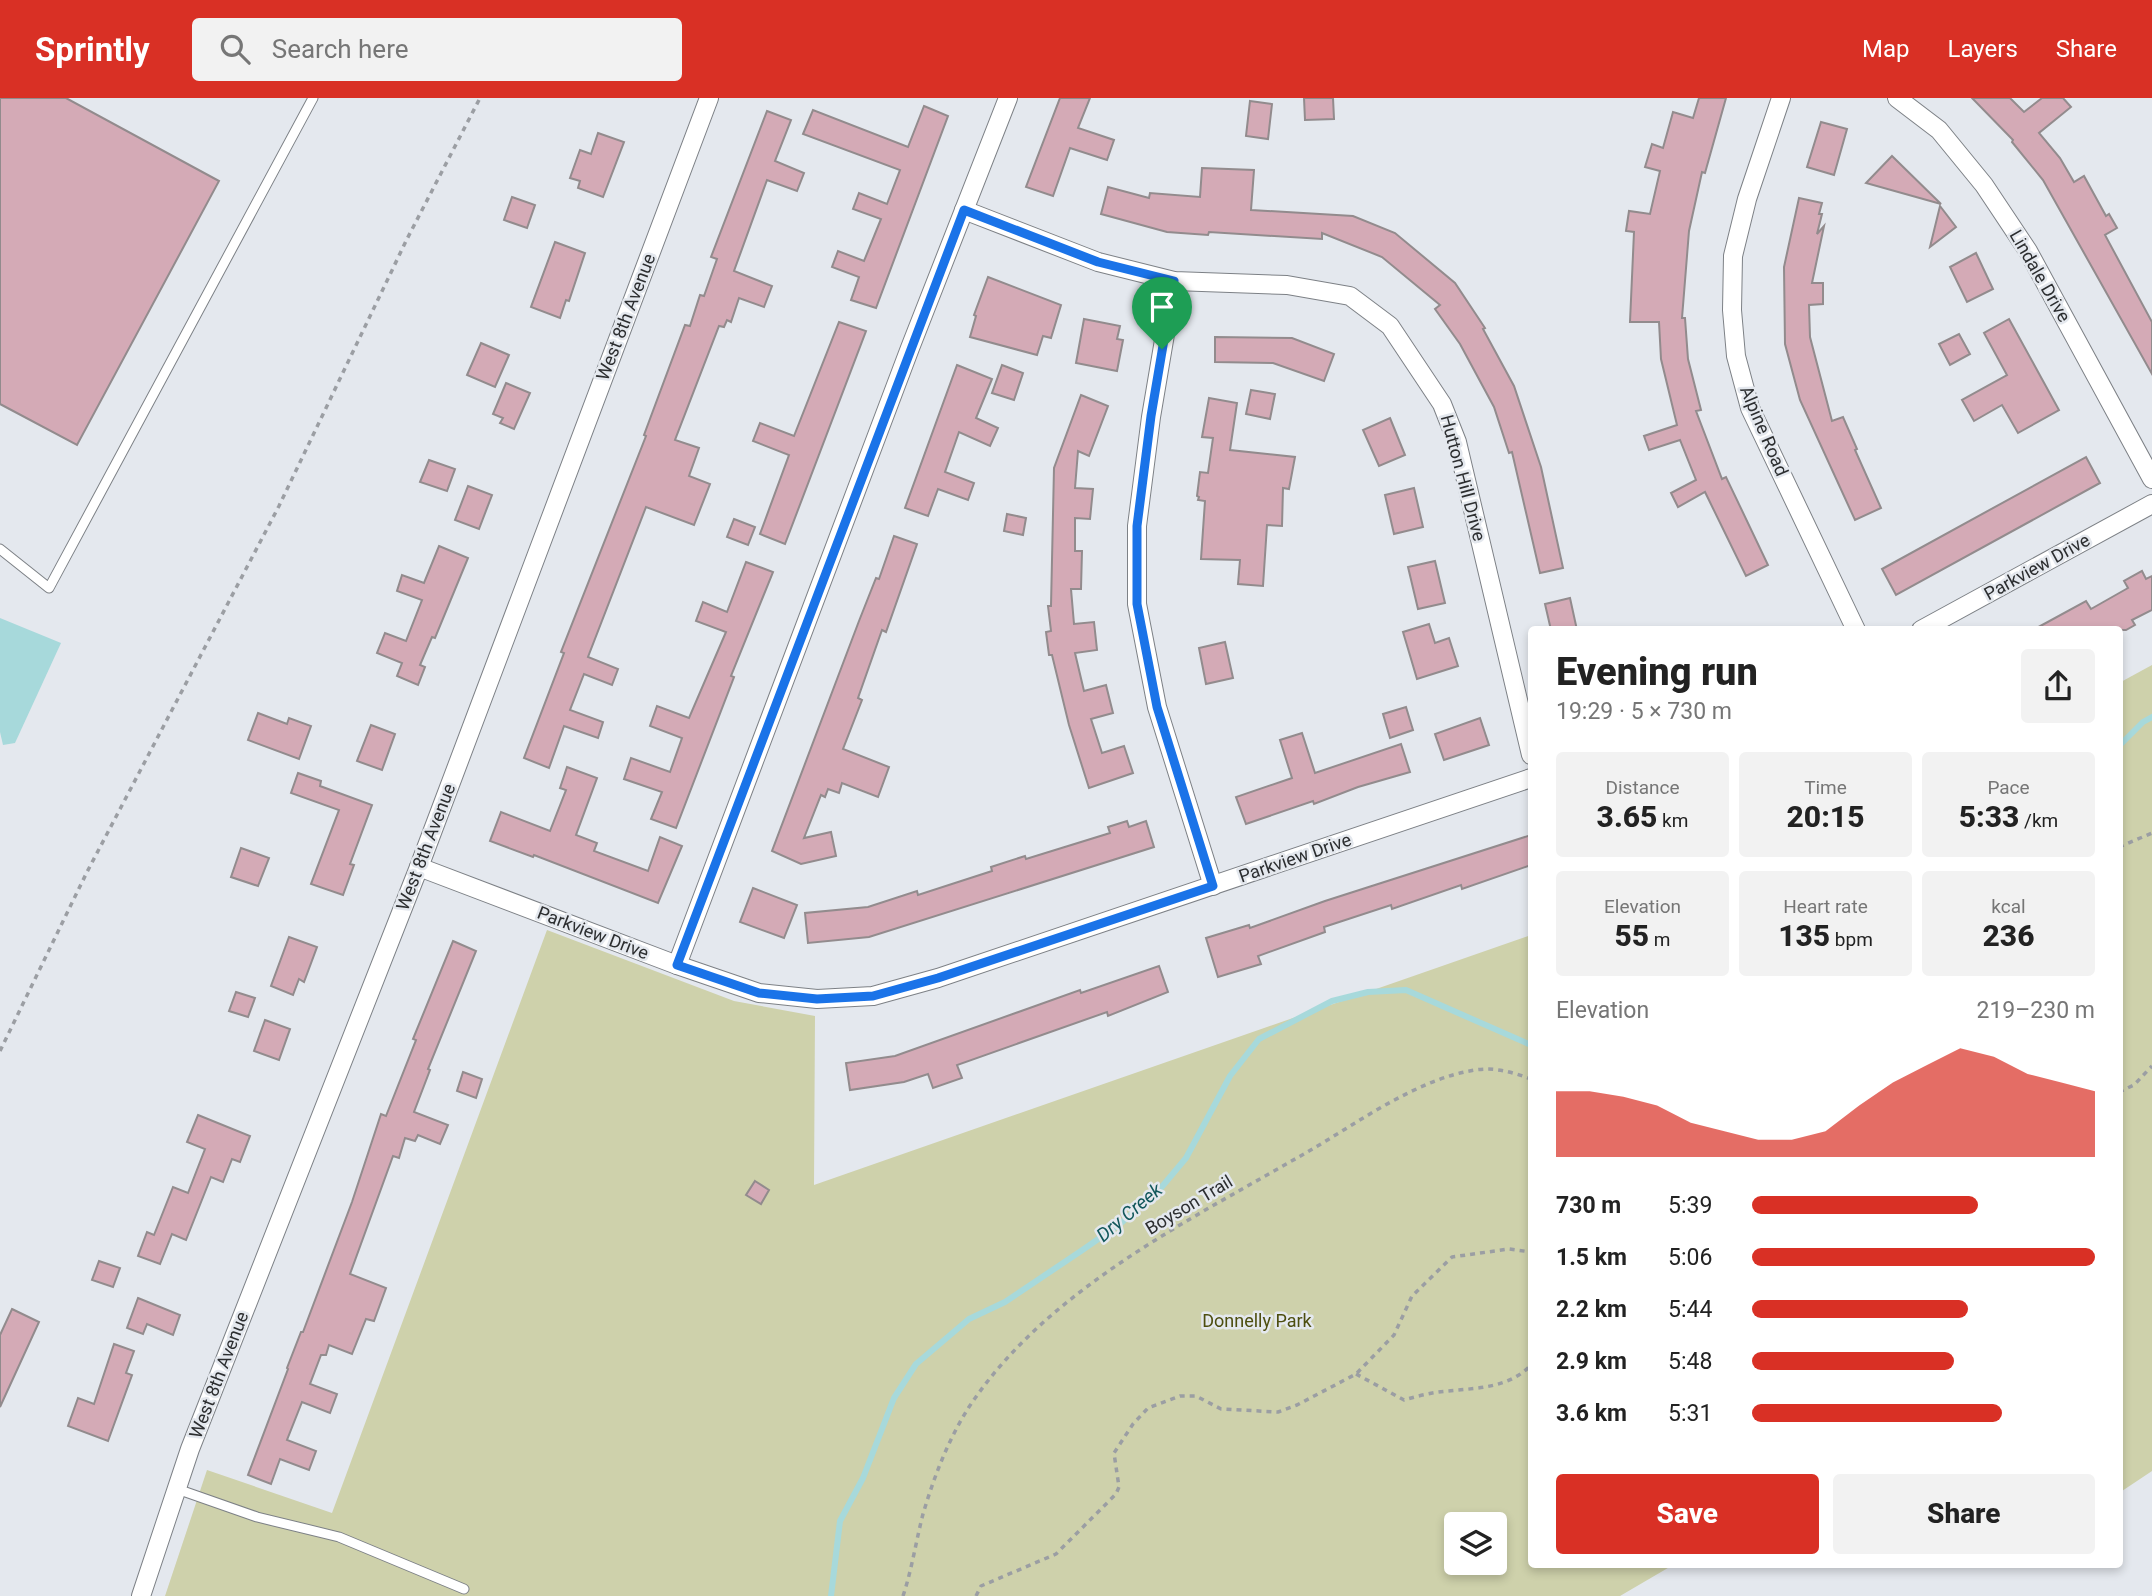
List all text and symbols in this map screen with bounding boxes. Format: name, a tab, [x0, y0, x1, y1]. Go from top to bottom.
search box	[192, 18, 682, 81]
text: Sprintly	[35, 30, 150, 69]
icon: search	[216, 30, 254, 68]
text: Search here	[272, 34, 409, 64]
text: Map	[1862, 35, 1910, 63]
text: Layers	[1948, 35, 2018, 63]
text: Share	[2056, 35, 2117, 63]
street label: Lindale Drive	[2006, 226, 2075, 326]
street label: West 8th Avenue	[592, 250, 659, 383]
pin	[1132, 277, 1192, 349]
icon: arrive	[1143, 288, 1181, 326]
street label: Alpine Road	[1736, 383, 1793, 479]
street label: Hutton Hill Drive	[1437, 412, 1490, 543]
street label: Parkview Drive	[1980, 529, 2093, 604]
button: share	[2021, 649, 2095, 723]
text: Evening run	[1556, 650, 1758, 694]
text: 19:29 · 5 × 730 m	[1556, 698, 1732, 725]
text: Distance	[1606, 776, 1679, 799]
text: Time	[1804, 776, 1847, 799]
text: Pace	[1987, 776, 2030, 799]
street label: West 8th Avenue	[392, 780, 459, 913]
text: 3.65	[1597, 799, 1657, 834]
text: 20:15	[1787, 799, 1864, 834]
text: 5:33	[1959, 799, 2019, 834]
text: km	[1657, 809, 1688, 832]
text: /km	[2019, 809, 2058, 832]
street label: Parkview Drive	[1236, 828, 1354, 887]
text: Elevation	[1604, 895, 1681, 918]
text: Heart rate	[1783, 895, 1868, 918]
text: kcal	[1991, 895, 2026, 918]
street label: Parkview Drive	[535, 902, 652, 963]
text: 55	[1615, 918, 1649, 953]
text: 135	[1778, 918, 1830, 953]
text: 236	[1983, 918, 2034, 953]
text: m	[1649, 928, 1670, 951]
text: bpm	[1830, 928, 1873, 951]
text: Elevation	[1556, 997, 1649, 1024]
text: 219–230 m	[1976, 997, 2095, 1024]
street label: Boyson Trail	[1141, 1170, 1236, 1239]
water label: Dry Creek	[1092, 1178, 1167, 1247]
text: 730 m	[1556, 1192, 1621, 1219]
text: 5:39	[1668, 1192, 1712, 1219]
text: 1.5 km	[1556, 1244, 1627, 1271]
text: 5:06	[1668, 1244, 1712, 1271]
text: 2.2 km	[1556, 1296, 1627, 1323]
text: 5:44	[1668, 1296, 1712, 1323]
street label: West 8th Avenue	[185, 1308, 252, 1441]
park label: Donnelly Park	[1202, 1310, 1313, 1331]
text: 2.9 km	[1556, 1348, 1627, 1375]
text: 5:48	[1668, 1348, 1712, 1375]
text: 3.6 km	[1556, 1400, 1627, 1427]
text: 5:31	[1668, 1400, 1712, 1427]
button: Save	[1556, 1474, 1819, 1554]
button: Share	[1833, 1474, 2095, 1554]
map controls	[1444, 1512, 1507, 1575]
button: layers	[1444, 1512, 1507, 1575]

